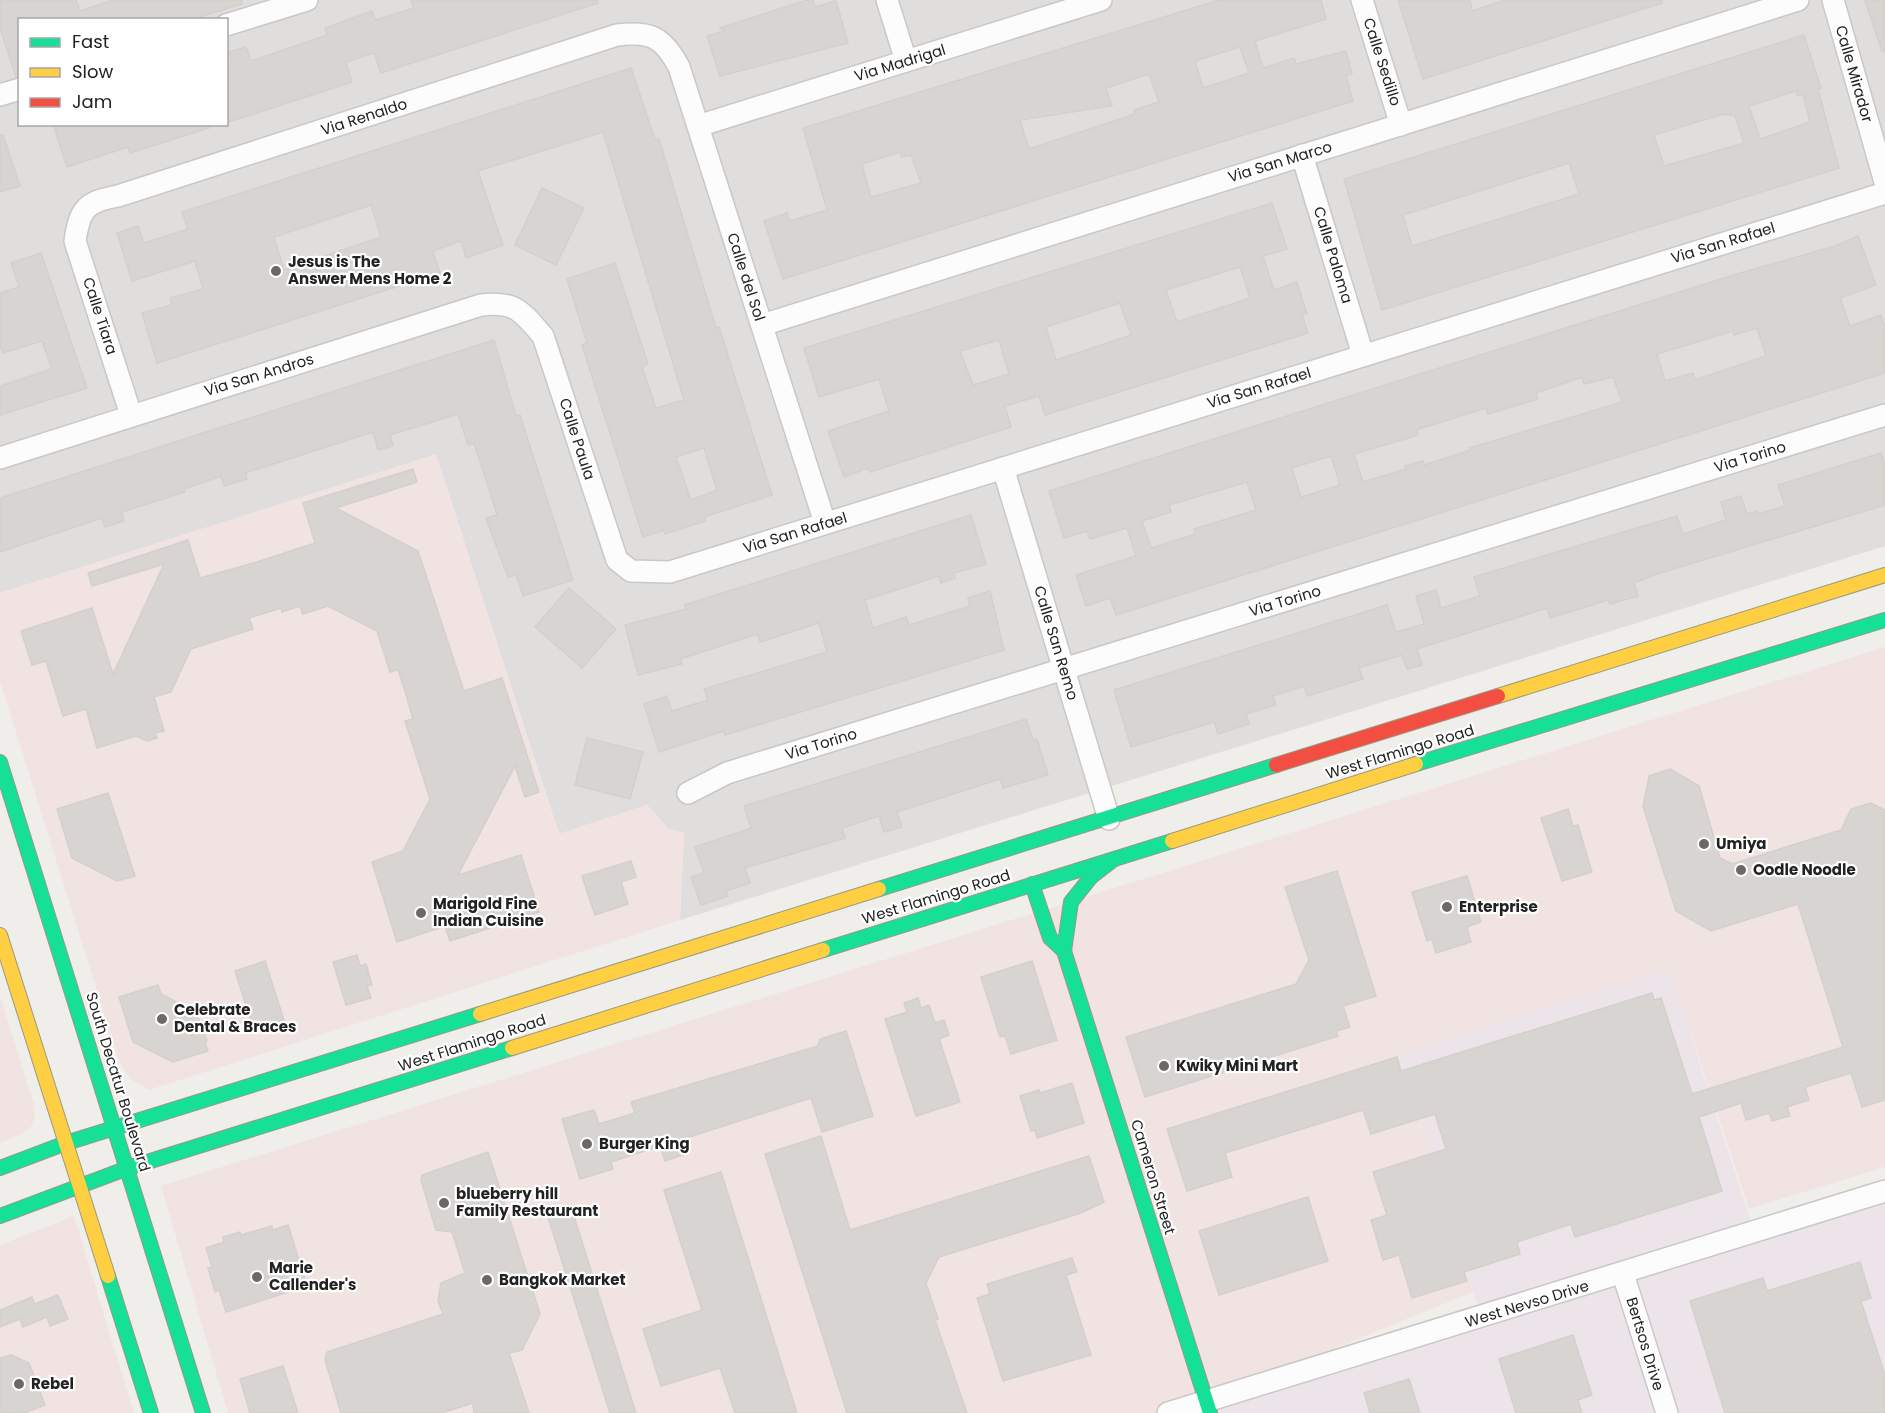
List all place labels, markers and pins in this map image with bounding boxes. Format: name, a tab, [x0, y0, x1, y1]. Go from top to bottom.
place label: Jesus is The Answer Mens Home 2	[288, 251, 452, 289]
marker: Jesus is The Answer Mens Home 2	[269, 264, 283, 278]
place label: Umiya	[1716, 833, 1767, 854]
marker: Umiya	[1697, 837, 1711, 851]
place label: Oodle Noodle	[1753, 859, 1856, 880]
marker: Oodle Noodle	[1734, 863, 1748, 877]
place label: Marigold Fine Indian Cuisine	[433, 893, 544, 931]
place label: Enterprise	[1459, 896, 1538, 917]
marker: Enterprise	[1440, 900, 1454, 914]
marker: Marigold Fine Indian Cuisine	[414, 906, 428, 920]
place label: Celebrate Dental & Braces	[174, 999, 296, 1037]
marker: Celebrate Dental & Braces	[155, 1012, 169, 1026]
place label: Kwiky Mini Mart	[1176, 1055, 1298, 1076]
marker: Kwiky Mini Mart	[1157, 1059, 1171, 1073]
place label: Burger King	[599, 1133, 690, 1154]
marker: Burger King	[580, 1137, 594, 1151]
place label: blueberry hill Family Restaurant	[456, 1183, 598, 1221]
marker: blueberry hill Family Restaurant	[437, 1196, 451, 1210]
place label: Marie Callender's	[269, 1257, 356, 1295]
place label: Bangkok Market	[499, 1269, 626, 1290]
marker: Marie Callender's	[250, 1270, 264, 1284]
marker: Bangkok Market	[480, 1273, 494, 1287]
place label: Rebel	[31, 1373, 74, 1394]
marker: Rebel	[12, 1377, 26, 1391]

